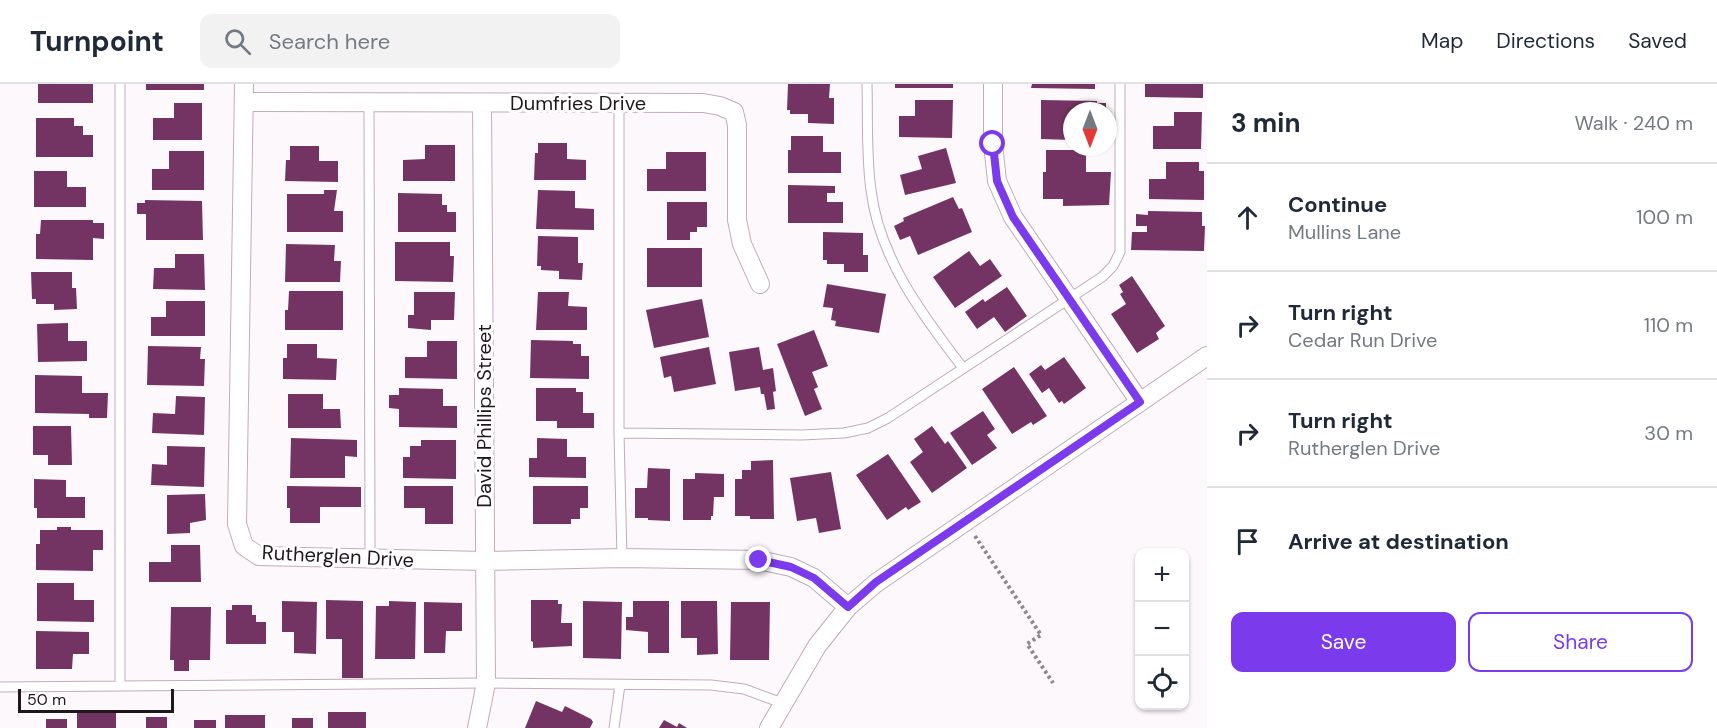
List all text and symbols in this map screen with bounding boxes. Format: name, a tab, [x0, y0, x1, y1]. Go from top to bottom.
search box	[200, 14, 620, 68]
text: Turnpoint	[30, 23, 164, 60]
icon: search	[221, 25, 254, 58]
text: Search here	[269, 27, 390, 56]
text: Map	[1421, 27, 1463, 55]
text: Directions	[1496, 27, 1595, 55]
text: Saved	[1628, 27, 1687, 55]
street label: Dumfries Drive	[510, 90, 646, 116]
north arrow	[1063, 102, 1117, 156]
text: 3 min	[1231, 106, 1300, 140]
text: Walk · 240 m	[1574, 110, 1693, 136]
route start	[979, 130, 1005, 156]
text: Continue	[1288, 190, 1387, 219]
icon: ahead	[1231, 201, 1264, 234]
text: 100 m	[1636, 204, 1693, 230]
text: Mullins Lane	[1288, 219, 1401, 245]
text: Turn right	[1288, 298, 1393, 327]
icon: right	[1231, 309, 1264, 342]
text: 110 m	[1644, 312, 1693, 338]
street label: David Phillips Street	[471, 324, 497, 508]
text: Cedar Run Drive	[1288, 327, 1437, 353]
text: Turn right	[1288, 406, 1393, 435]
icon: right	[1231, 417, 1264, 450]
text: 30 m	[1644, 420, 1693, 446]
text: Rutherglen Drive	[1288, 435, 1440, 461]
icon: arrive	[1231, 525, 1264, 558]
text: Arrive at destination	[1288, 527, 1509, 556]
street label: Rutherglen Drive	[261, 539, 415, 573]
route end	[745, 546, 771, 572]
map controls	[1135, 548, 1189, 710]
button: +	[1135, 548, 1189, 602]
button: −	[1135, 602, 1189, 656]
button: Save	[1231, 612, 1456, 672]
button: Share	[1468, 612, 1693, 672]
button: locate	[1135, 656, 1189, 710]
scale bar	[18, 686, 174, 714]
text: 50 m	[27, 689, 66, 710]

